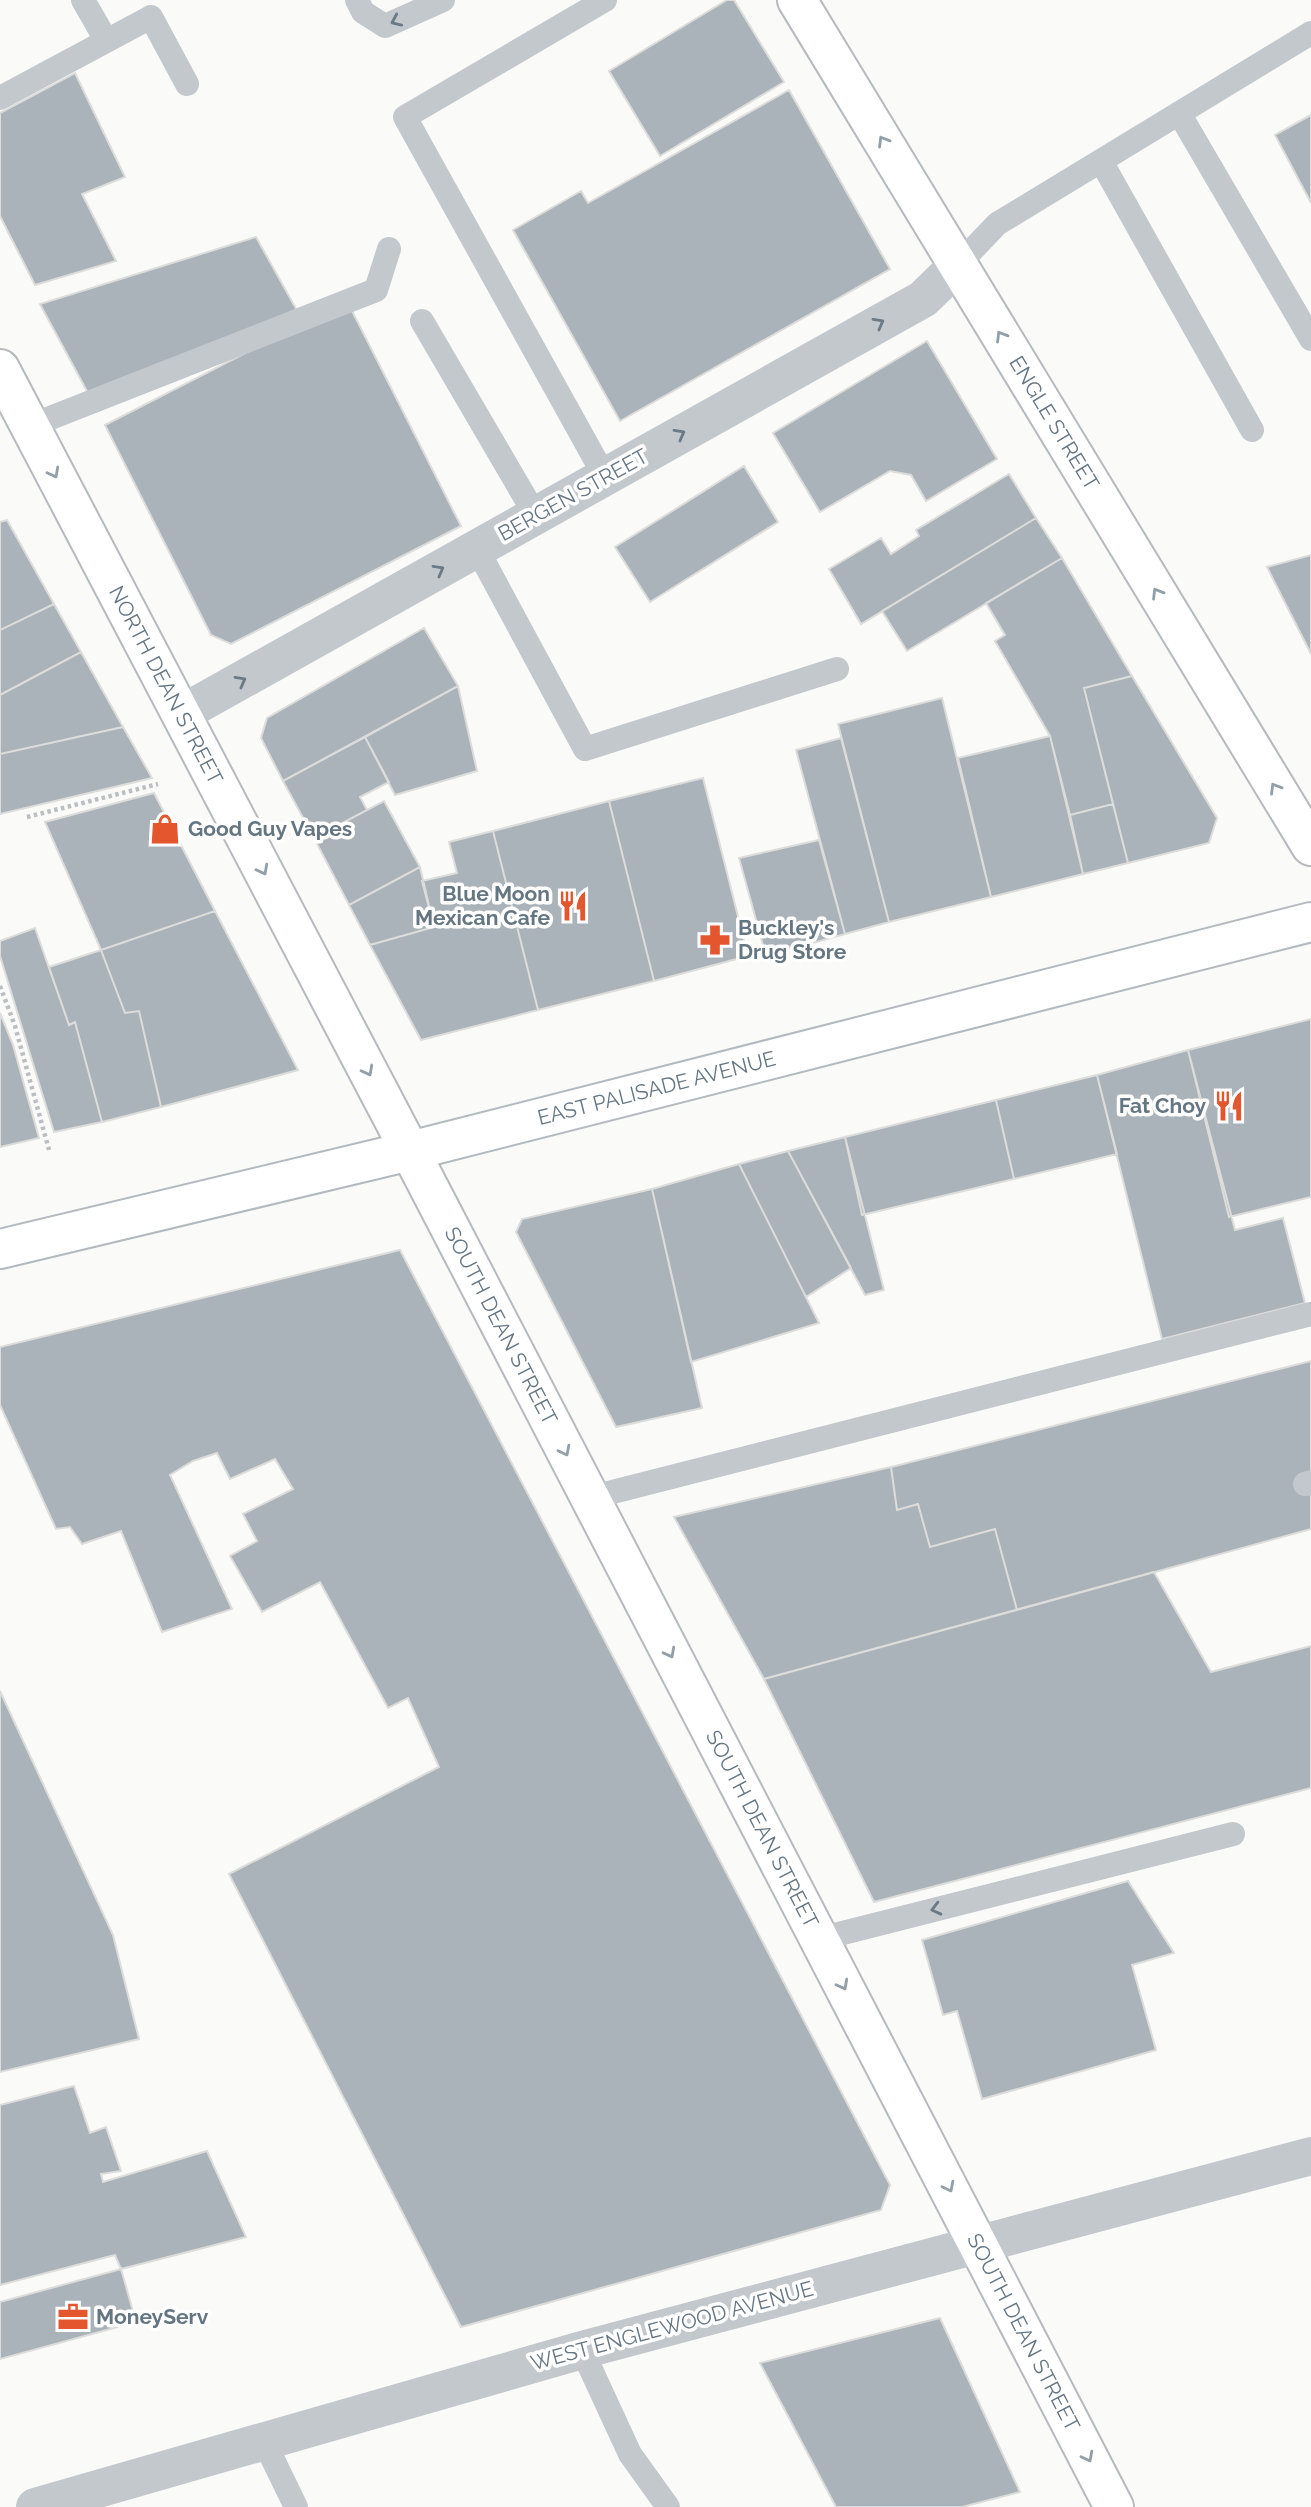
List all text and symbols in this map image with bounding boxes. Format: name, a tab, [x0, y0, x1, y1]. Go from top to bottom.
one-way arrow	[391, 13, 403, 27]
one-way arrow	[878, 136, 891, 149]
one-way arrow	[872, 318, 884, 331]
one-way arrow	[996, 330, 1009, 343]
street label: ENGLE STREET	[1004, 351, 1105, 494]
one-way arrow	[673, 429, 686, 442]
street label: BERGEN STREET	[493, 443, 652, 546]
one-way arrow	[46, 466, 60, 478]
one-way arrow	[432, 565, 445, 578]
street label: NORTH DEAN STREET	[104, 582, 229, 789]
one-way arrow	[1152, 588, 1165, 601]
one-way arrow	[234, 676, 246, 689]
one-way arrow	[1270, 782, 1283, 795]
shop icon: Good Guy Vapes	[148, 812, 182, 846]
place label: Good Guy Vapes	[188, 816, 352, 841]
one-way arrow	[254, 863, 268, 875]
place label: Blue Moon Mexican Cafe	[415, 881, 550, 930]
restaurant icon: Blue Moon Mexican Cafe	[556, 889, 590, 923]
place label: Buckley's Drug Store	[738, 915, 847, 964]
pharmacy icon: Buckley's Drug Store	[698, 923, 732, 957]
street label: EAST PALISADE AVENUE	[535, 1046, 778, 1130]
one-way arrow	[360, 1064, 374, 1076]
restaurant icon: Fat Choy	[1212, 1089, 1246, 1123]
place label: Fat Choy	[1119, 1093, 1206, 1118]
street label: SOUTH DEAN STREET	[440, 1223, 563, 1429]
one-way arrow	[556, 1444, 570, 1457]
one-way arrow	[661, 1646, 675, 1658]
street label: SOUTH DEAN STREET	[701, 1726, 824, 1932]
one-way arrow	[930, 1901, 942, 1915]
one-way arrow	[835, 1978, 849, 1990]
one-way arrow	[941, 2180, 954, 2192]
street label: SOUTH DEAN STREET	[962, 2229, 1085, 2435]
street label: WEST ENGLEWOOD AVENUE	[528, 2276, 816, 2375]
office icon: MoneyServ	[56, 2300, 90, 2334]
place label: MoneyServ	[96, 2304, 209, 2329]
one-way arrow	[1080, 2450, 1093, 2462]

